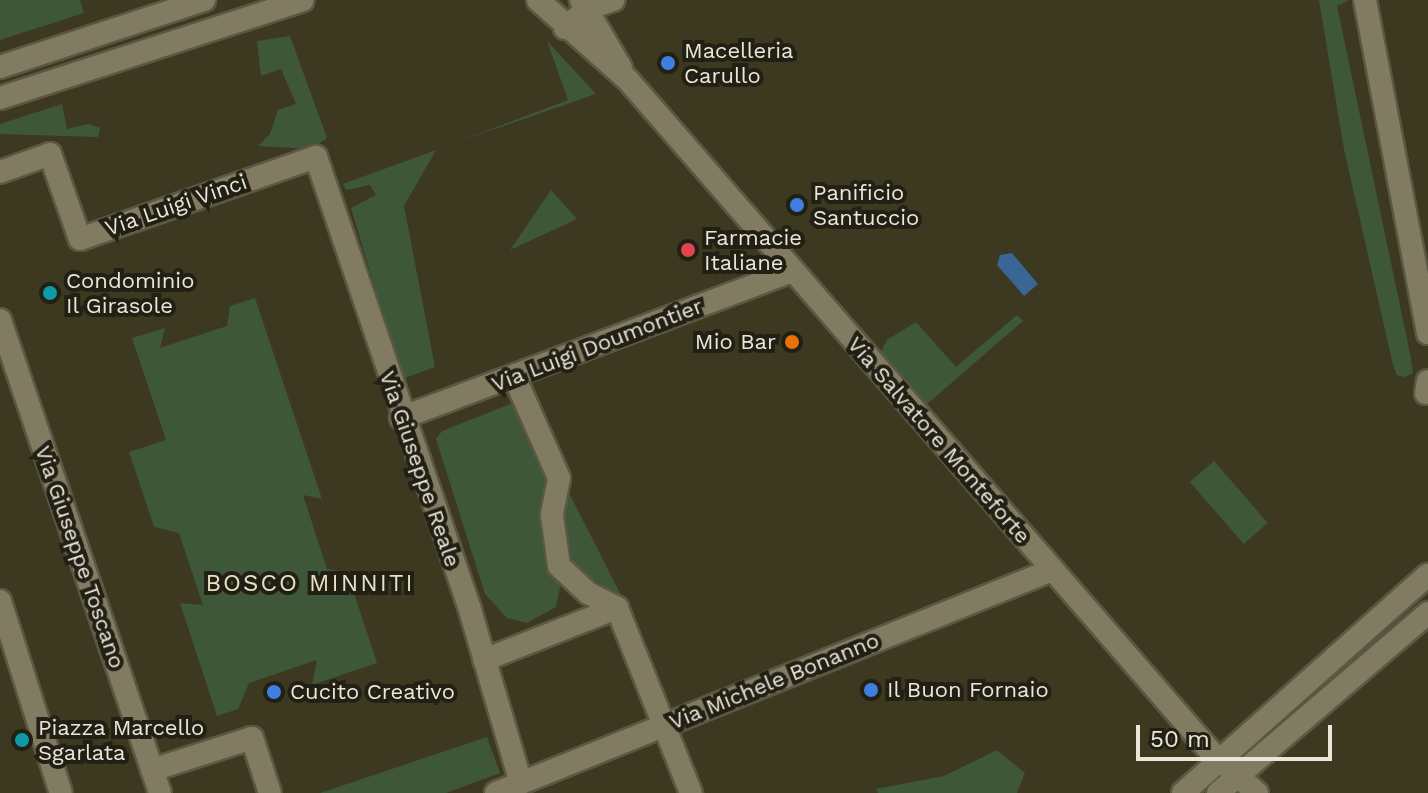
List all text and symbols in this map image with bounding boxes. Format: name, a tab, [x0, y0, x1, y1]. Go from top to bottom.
place label: Macelleria Carullo	[684, 37, 794, 88]
marker: Macelleria Carullo	[659, 54, 677, 72]
street label: Via Luigi Vinci	[101, 168, 251, 242]
place label: Panificio Santuccio	[813, 179, 919, 230]
marker: Panificio Santuccio	[788, 196, 806, 214]
place label: Farmacie Italiane	[704, 224, 802, 276]
marker: Farmacie Italiane	[679, 241, 697, 259]
place label: Condominio Il Girasole	[66, 267, 194, 318]
marker: Condominio Il Girasole	[41, 284, 59, 302]
street label: Via Luigi Doumontier	[487, 292, 707, 398]
place label: Mio Bar	[695, 329, 776, 355]
street label: Via Salvatore Monteforte	[842, 331, 1036, 549]
marker: Mio Bar	[783, 333, 801, 351]
street label: Via Giuseppe Reale	[374, 367, 466, 571]
street label: Via Giuseppe Toscano	[29, 442, 131, 672]
district label: BOSCO MINNITI	[205, 570, 415, 598]
street label: Via Michele Bonanno	[665, 627, 883, 735]
place label: Il Buon Fornaio	[887, 677, 1049, 703]
place label: Cucito Creativo	[290, 679, 455, 705]
marker: Il Buon Fornaio	[862, 681, 880, 699]
marker: Cucito Creativo	[265, 683, 283, 701]
scale bar	[1140, 709, 1336, 759]
place label: Piazza Marcello Sgarlata	[38, 714, 205, 766]
text: 50 m	[1150, 725, 1210, 753]
marker: Piazza Marcello Sgarlata	[13, 731, 31, 749]

